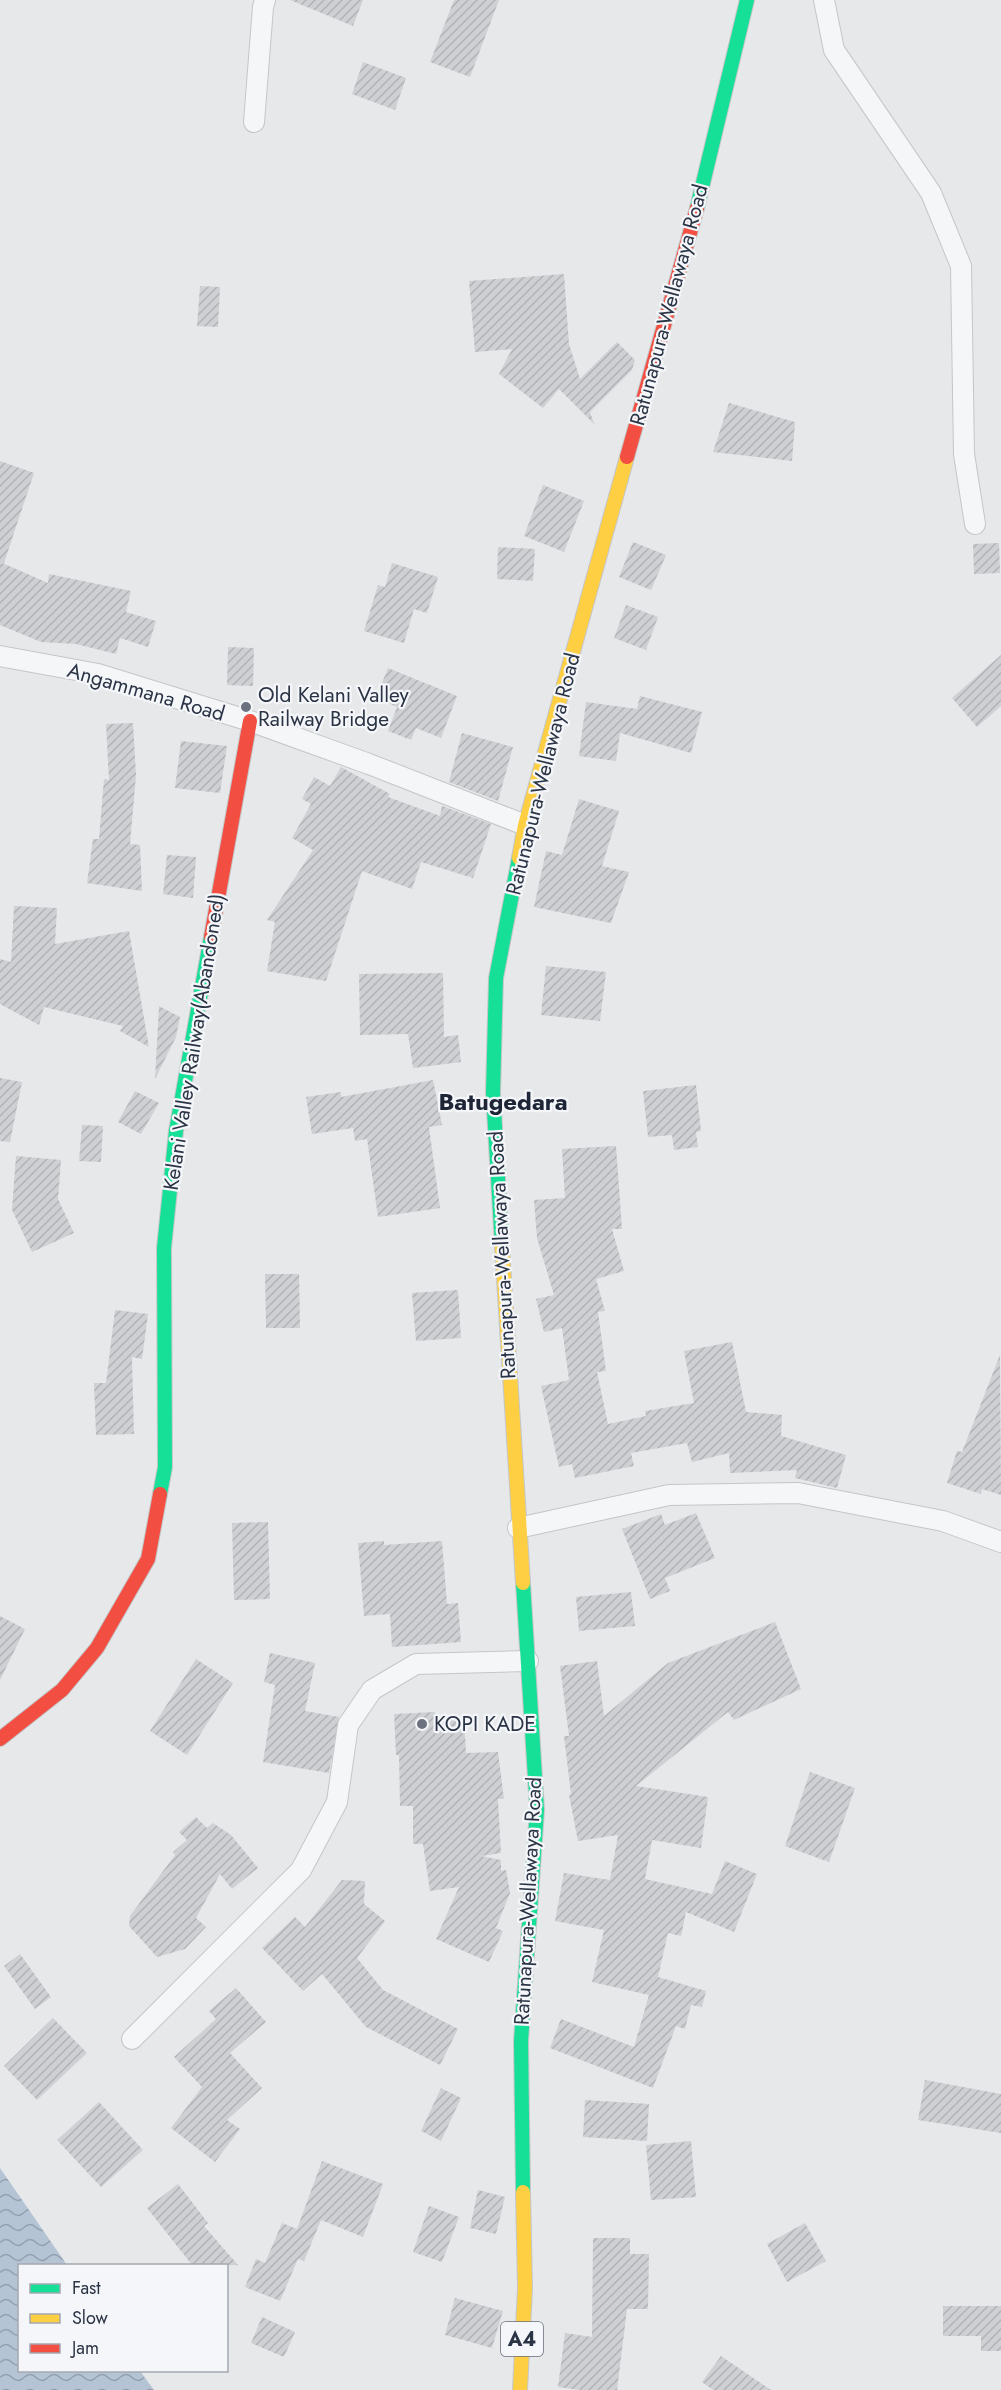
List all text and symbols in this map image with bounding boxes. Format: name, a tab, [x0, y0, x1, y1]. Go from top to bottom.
street label: Ratunapura-Wellawaya Road	[622, 181, 716, 429]
street label: Ratunapura-Wellawaya Road	[498, 650, 588, 898]
street label: Angammana Road	[64, 655, 228, 729]
place label: Old Kelani Valley Railway Bridge	[258, 680, 409, 734]
marker: Old Kelani Valley Railway Bridge	[239, 700, 253, 714]
street label: Kelani Valley Railway(Abandoned)	[156, 891, 232, 1193]
district label: Batugedara	[438, 1084, 568, 1119]
street label: Ratunapura-Wellawaya Road	[481, 1130, 523, 1380]
place label: KOPI KADE	[434, 1709, 536, 1739]
marker: KOPI KADE	[415, 1717, 429, 1731]
street label: Ratunapura-Wellawaya Road	[507, 1776, 549, 2026]
legend	[18, 2264, 228, 2372]
text: Fast	[72, 2275, 101, 2301]
text: Slow	[72, 2305, 109, 2331]
road number: A4	[501, 2322, 543, 2356]
text: Jam	[70, 2335, 99, 2361]

